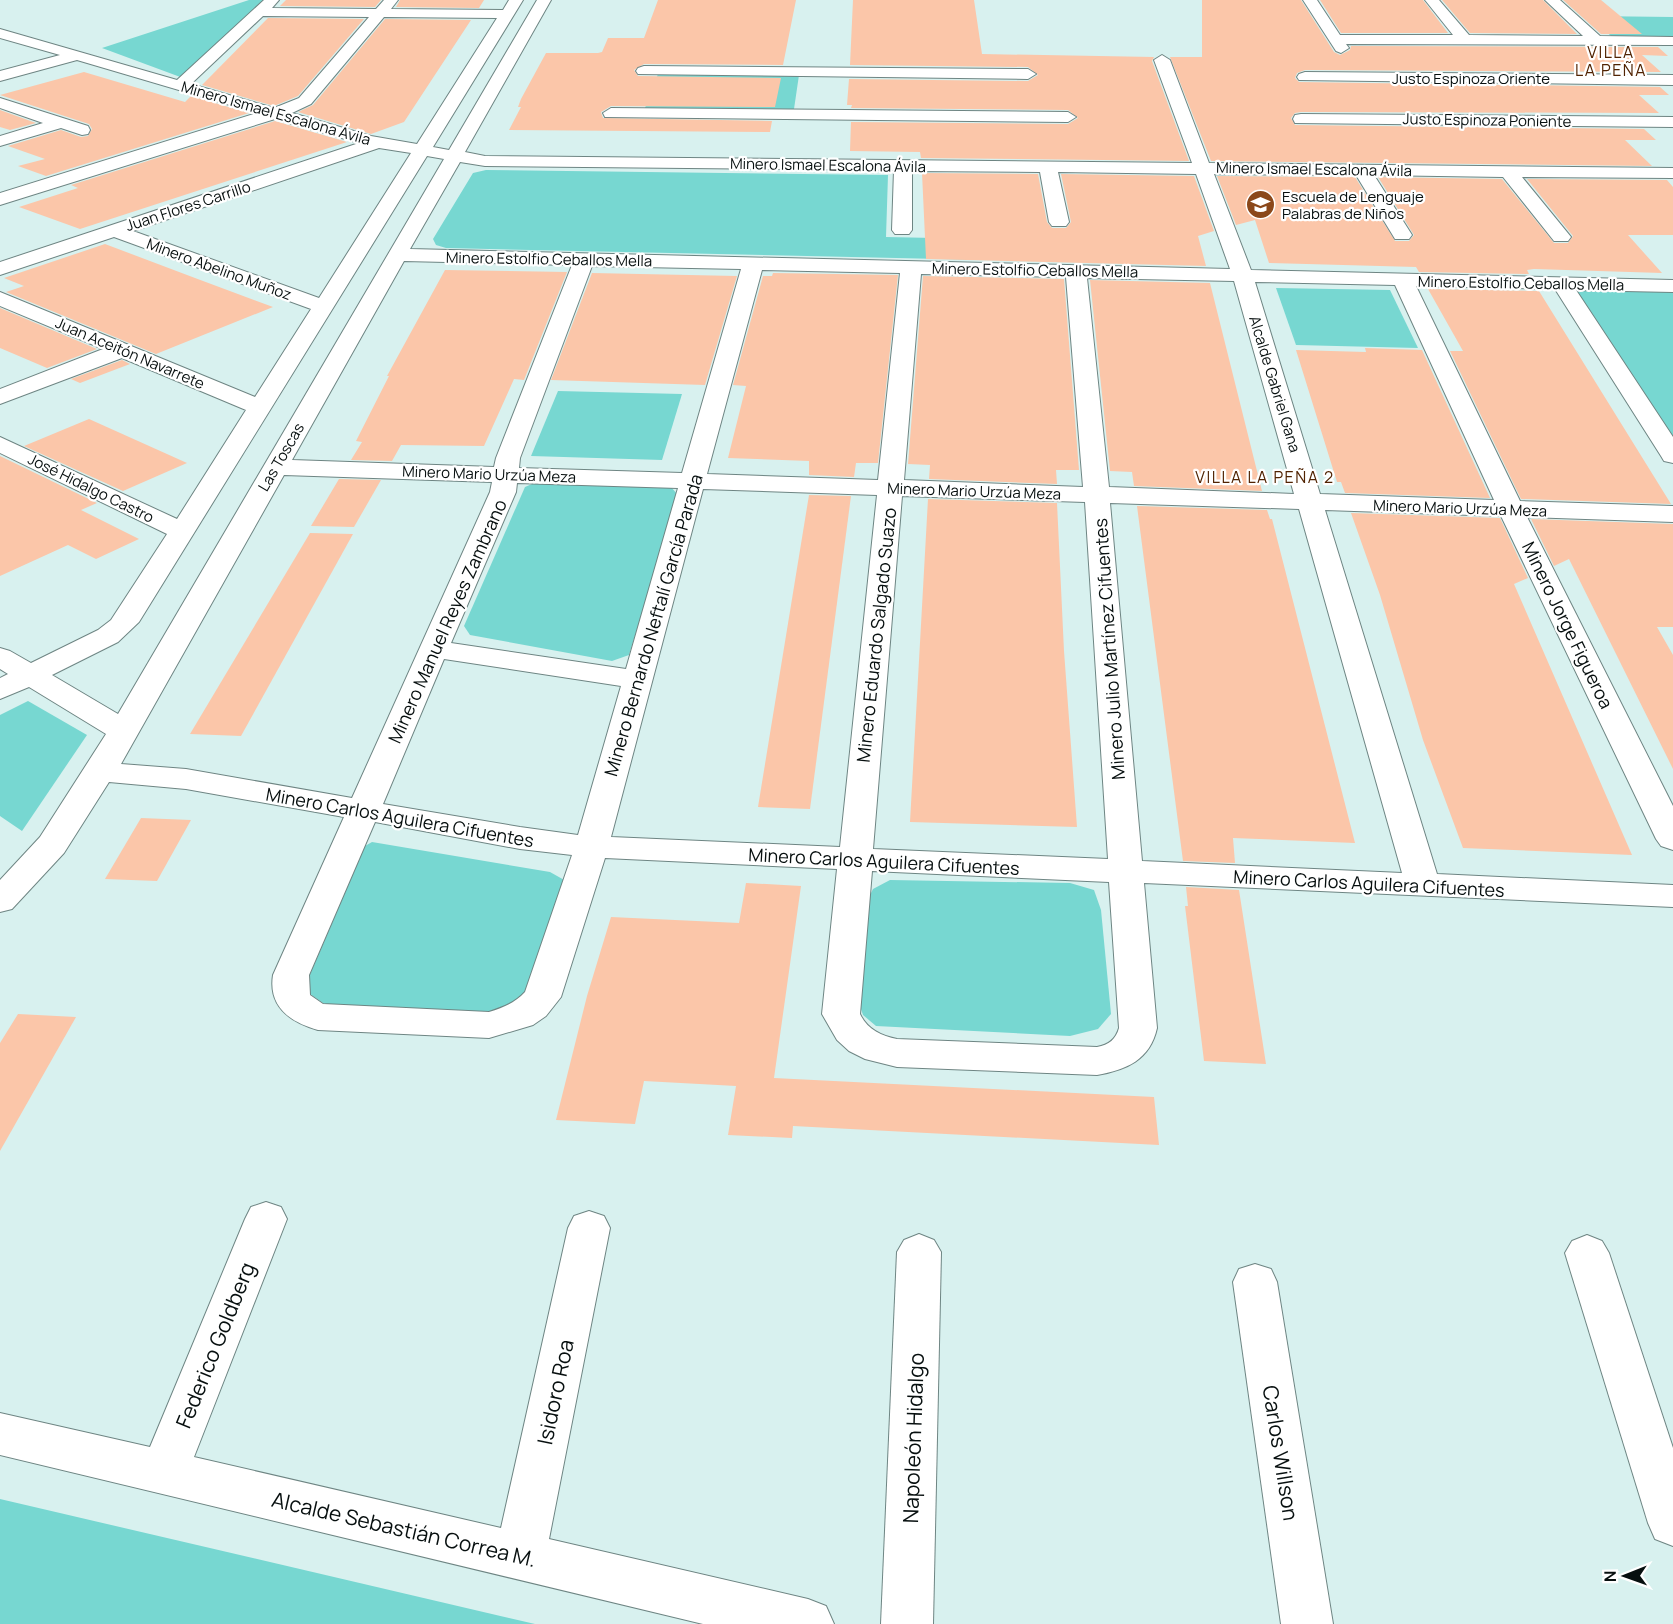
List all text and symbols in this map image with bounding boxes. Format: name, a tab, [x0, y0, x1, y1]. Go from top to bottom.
district label: VILLA LA PEÑA	[1575, 41, 1647, 81]
street label: Justo Espinoza Oriente	[1392, 68, 1550, 89]
street label: Minero Ismael Escalona Ávila	[179, 76, 373, 150]
street label: Justo Espinoza Poniente	[1403, 108, 1572, 132]
street label: Minero Ismael Escalona Ávila	[730, 153, 926, 177]
street label: Minero Ismael Escalona Ávila	[1216, 157, 1412, 181]
street label: Juan Flores Carrillo	[123, 176, 253, 236]
place label: Escuela de Lenguaje Palabras de Niños	[1282, 186, 1424, 224]
school or university icon: Escuela de Lenguaje Palabras de Niños	[1245, 189, 1277, 221]
street label: Minero Abelino Muñoz	[144, 233, 294, 305]
street label: Minero Estolfio Ceballos Mella	[446, 247, 652, 271]
street label: Minero Estolfio Ceballos Mella	[932, 258, 1138, 282]
street label: Minero Estolfio Ceballos Mella	[1418, 271, 1624, 295]
street label: Juan Aceitón Navarrete	[52, 312, 208, 394]
street label: Alcalde Gabriel Gana	[1244, 313, 1306, 455]
street label: Las Toscas	[253, 419, 309, 495]
street label: José Hidalgo Castro	[25, 448, 158, 528]
street label: Minero Mario Urzúa Meza	[402, 460, 576, 488]
district label: VILLA LA PEÑA 2	[1195, 466, 1335, 488]
street label: Minero Bernardo Neftalí García Parada	[598, 471, 708, 779]
street label: Minero Mario Urzúa Meza	[887, 477, 1061, 505]
street label: Minero Mario Urzúa Meza	[1373, 494, 1547, 522]
street label: Minero Manuel Reyes Zambrano	[382, 495, 512, 747]
street label: Minero Eduardo Salgado Suazo	[851, 506, 901, 764]
street label: Minero Julio Martínez Cifuentes	[1088, 517, 1130, 781]
street label: Minero Jorge Figueroa	[1517, 537, 1619, 713]
street label: Minero Carlos Aguilera Cifuentes	[264, 782, 536, 852]
street label: Minero Carlos Aguilera Cifuentes	[748, 842, 1020, 880]
street label: Minero Carlos Aguilera Cifuentes	[1233, 864, 1505, 902]
street label: Federico Goldberg	[169, 1258, 261, 1432]
street label: Isidoro Roa	[530, 1337, 580, 1447]
street label: Napoleón Hidalgo	[896, 1352, 930, 1524]
street label: Carlos Willson	[1256, 1383, 1306, 1523]
street label: Alcalde Sebastián Correa M.	[269, 1485, 539, 1573]
north arrow	[1595, 1546, 1655, 1606]
text: N	[1599, 1570, 1621, 1582]

